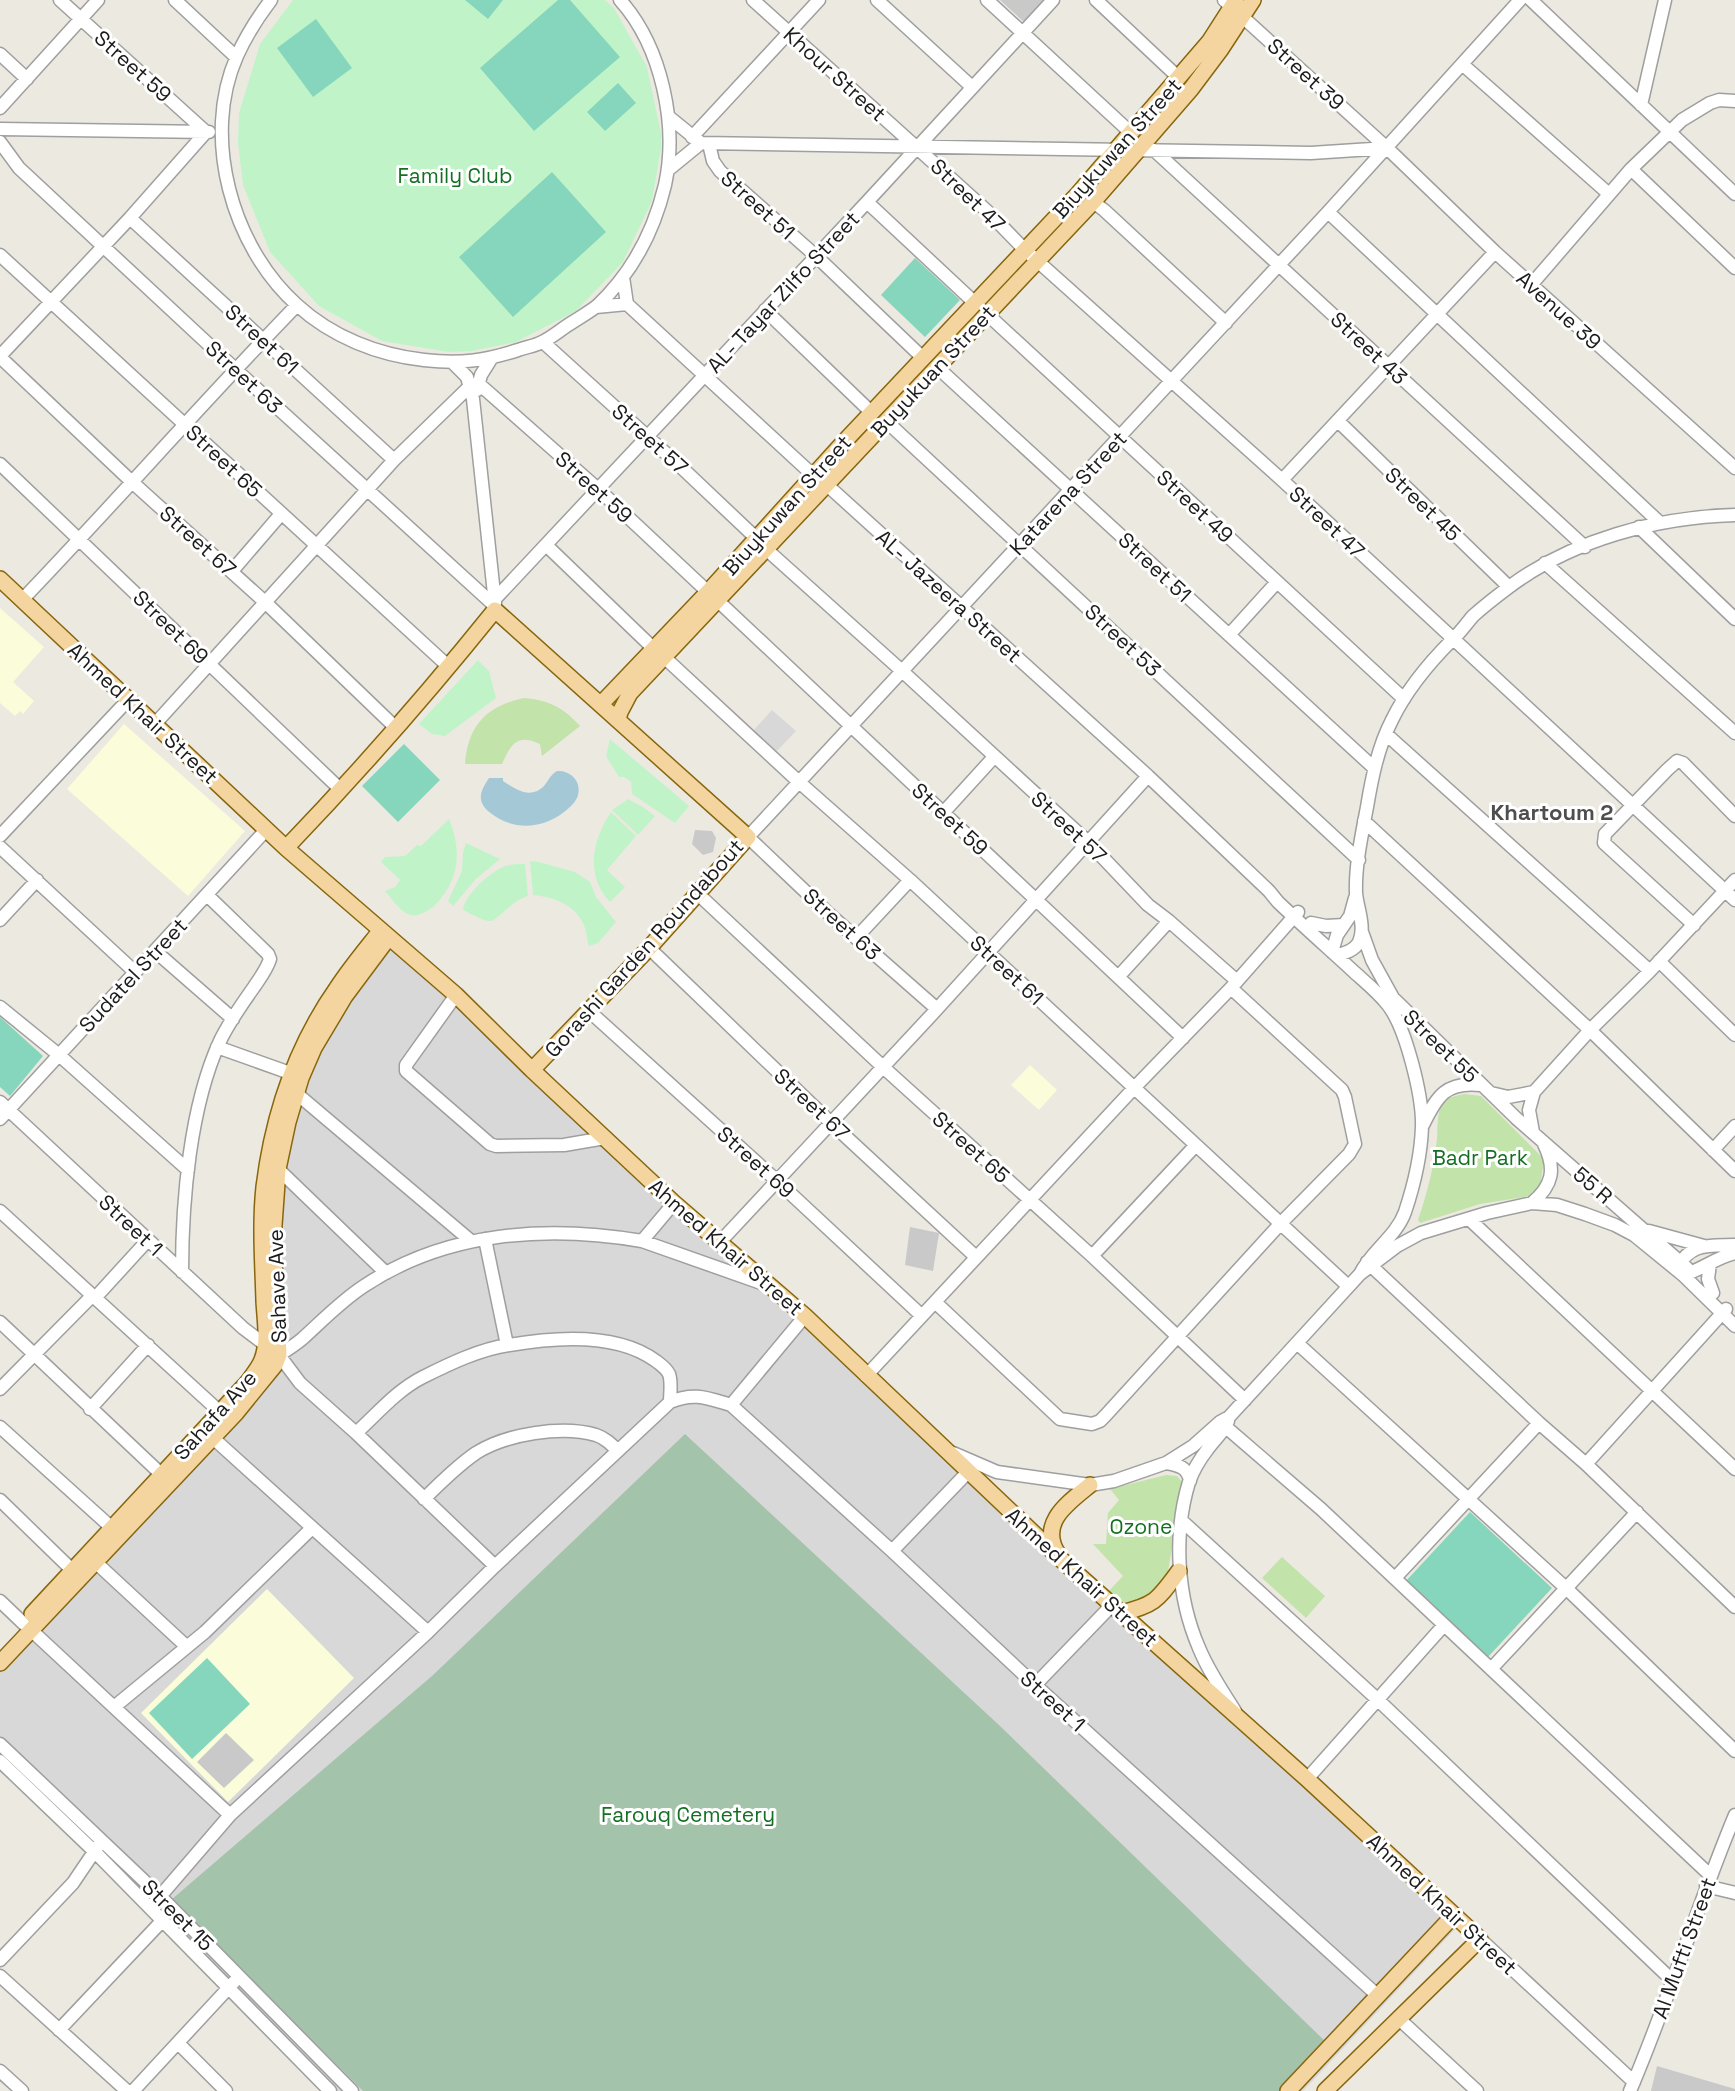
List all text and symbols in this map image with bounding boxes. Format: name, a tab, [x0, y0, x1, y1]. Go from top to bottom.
street label: Khour Street	[778, 21, 892, 127]
street label: Street 59	[89, 24, 177, 108]
street label: Street 39	[1262, 32, 1350, 116]
street label: Biuykuwan Street	[1047, 72, 1187, 224]
street label: Street 47	[925, 153, 1011, 237]
park label: Family Club	[398, 162, 512, 189]
street label: Street 51	[715, 165, 801, 245]
street label: AL- Tayar Zilfo Street	[701, 205, 865, 379]
street label: Avenue 39	[1511, 265, 1607, 355]
street label: Street 61	[219, 298, 305, 380]
street label: Buyukuan Street	[865, 299, 1001, 443]
street label: Street 43	[1325, 306, 1413, 390]
street label: Street 63	[200, 335, 288, 419]
street label: Street 57	[606, 398, 694, 480]
street label: Street 65	[180, 419, 268, 503]
street label: Katarena Street	[1003, 425, 1133, 561]
street label: Biuykuwan Street	[717, 429, 857, 581]
street label: Street 59	[550, 445, 638, 529]
street label: Street 45	[1379, 461, 1467, 547]
street label: Street 49	[1151, 464, 1239, 548]
street label: Street 47	[1283, 480, 1371, 564]
street label: Street 67	[154, 500, 242, 583]
street label: AL- Jazeera Street	[871, 523, 1027, 669]
street label: Street 51	[1113, 526, 1197, 608]
street label: Street 69	[127, 584, 215, 670]
street label: Street 53	[1079, 598, 1167, 682]
street label: Ahmed Khair Street	[62, 636, 224, 790]
street label: Street 59	[906, 777, 994, 861]
street label: Street 57	[1026, 785, 1113, 869]
district label: Khartoum 2	[1491, 798, 1613, 826]
street label: Gorashi Garden Roundabout	[539, 833, 749, 1063]
street label: Street 63	[798, 882, 886, 966]
street label: Sudatel Street	[73, 912, 193, 1038]
street label: Street 61	[964, 929, 1050, 1011]
street label: Street 55	[1398, 1003, 1484, 1089]
street label: Street 67	[768, 1062, 856, 1146]
street label: Street 65	[927, 1105, 1015, 1189]
street label: Street 69	[712, 1120, 800, 1204]
park label: Badr Park	[1432, 1144, 1528, 1171]
street label: 55 R	[1568, 1160, 1618, 1210]
street label: Ahmed Khair Street	[643, 1173, 809, 1321]
street label: Street 1	[93, 1188, 169, 1262]
street label: Sahave Ave	[262, 1229, 292, 1343]
street label: Sahafa Ave	[168, 1364, 262, 1466]
street label: Ahmed Khair Street	[1000, 1501, 1164, 1653]
park label: Ozone	[1110, 1513, 1172, 1540]
street label: Street 1	[1015, 1665, 1091, 1737]
park label: Farouq Cemetery	[601, 1801, 775, 1828]
street label: Ahmed Khair Street	[1361, 1827, 1523, 1981]
street label: Street 15	[136, 1873, 220, 1957]
street label: Al Mufti Street	[1646, 1874, 1722, 2022]

